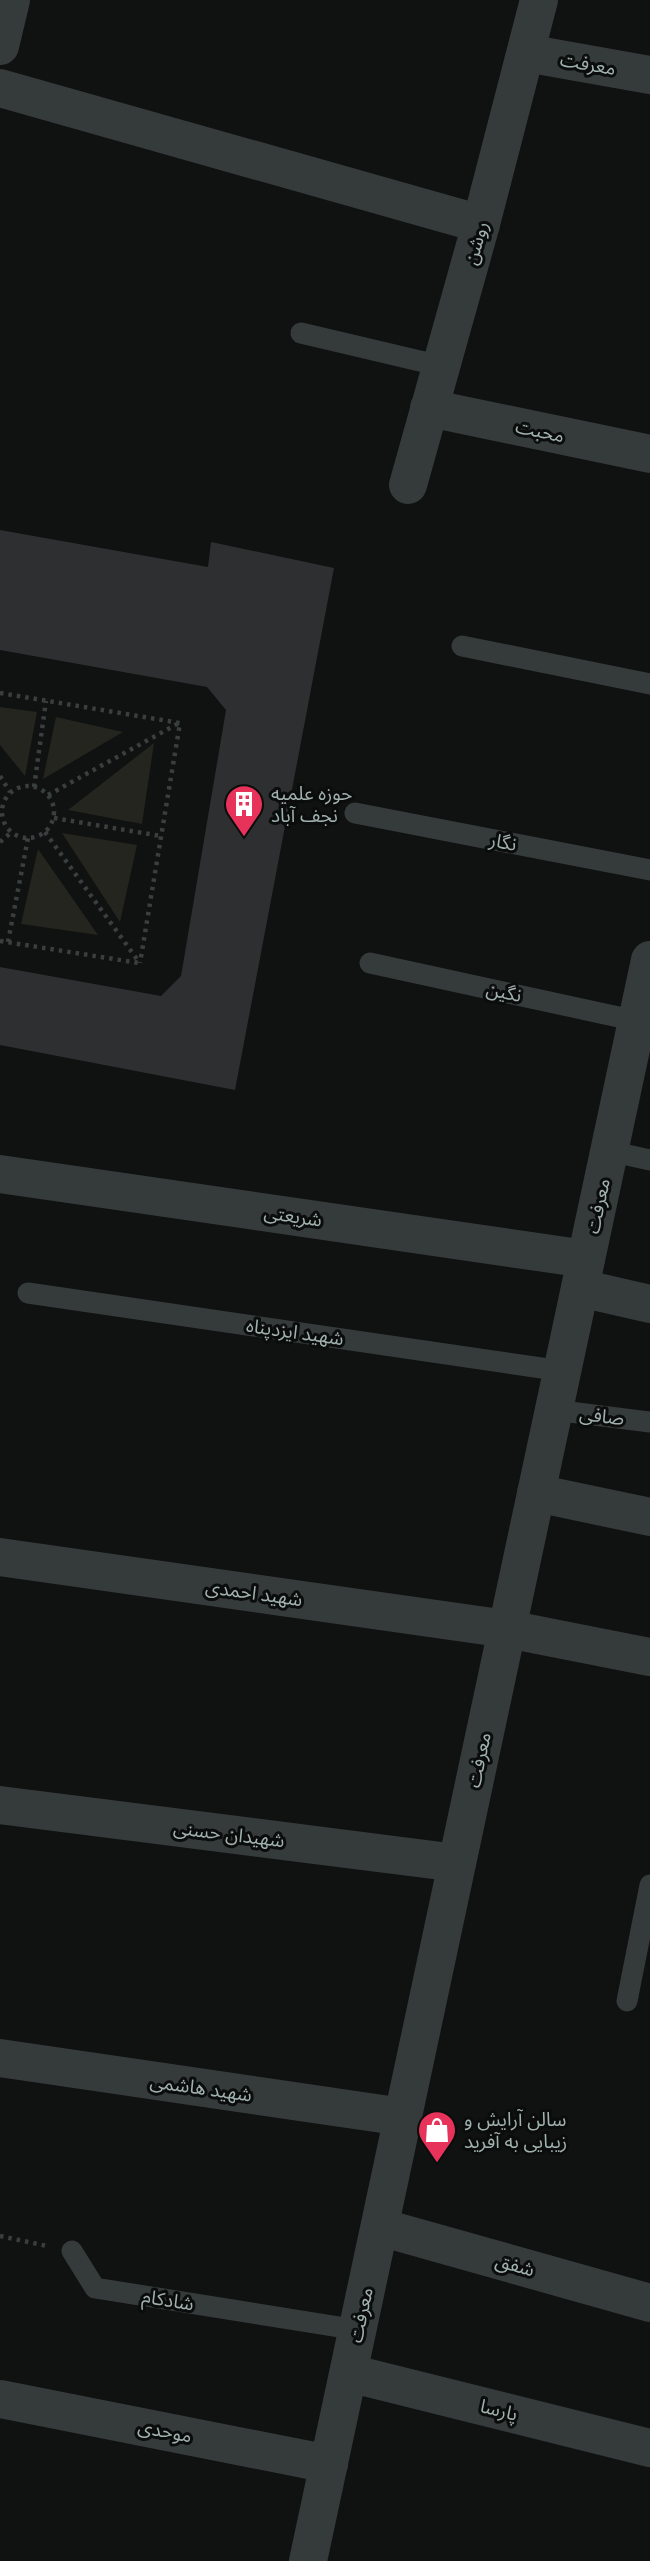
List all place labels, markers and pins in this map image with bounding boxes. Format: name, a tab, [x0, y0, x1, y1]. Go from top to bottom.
place label: حوزه علمیه نجف آباد	[271, 782, 352, 827]
building icon: حوزه علمیه نجف آباد	[223, 783, 265, 838]
place label: سالن آرایش و زیبایی به آفرید	[464, 2108, 567, 2153]
shop icon: سالن آرایش و زیبایی به آفرید	[416, 2109, 458, 2164]

